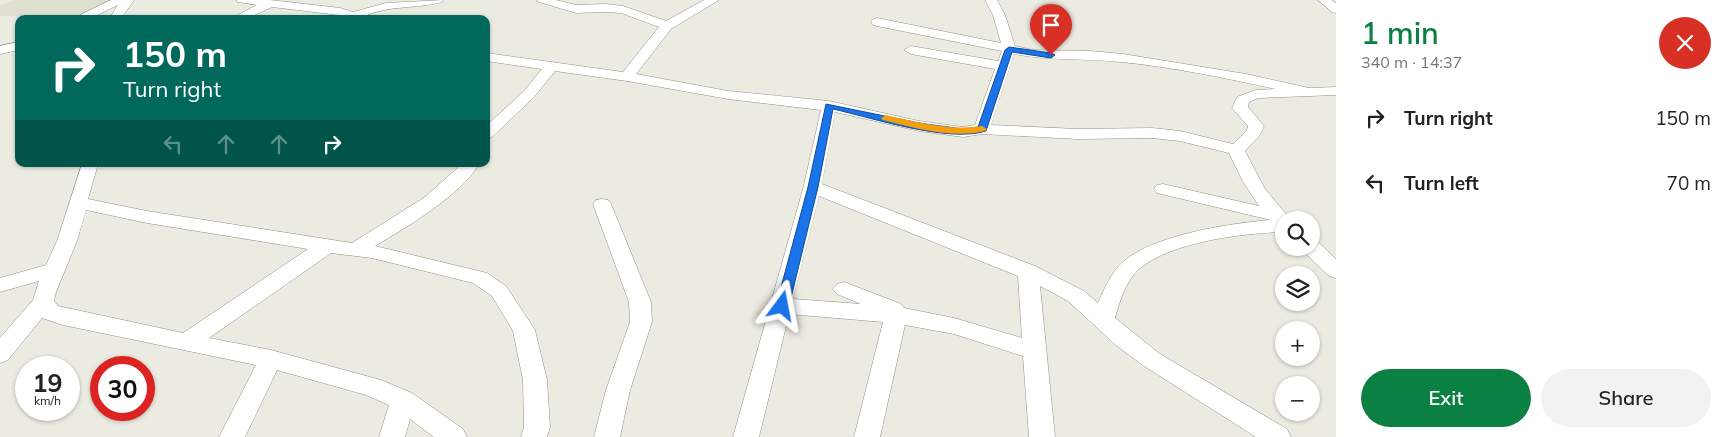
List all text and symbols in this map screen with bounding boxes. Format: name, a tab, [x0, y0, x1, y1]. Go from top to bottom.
pin	[1030, 4, 1072, 55]
icon: arrive	[1037, 11, 1065, 39]
text: 1 min	[1361, 14, 1439, 52]
button: close	[1659, 17, 1711, 69]
text: 150 m	[123, 32, 227, 76]
icon: right	[40, 35, 105, 100]
text: 340 m · 14:37	[1361, 52, 1462, 72]
text: Turn right	[123, 75, 221, 103]
icon: right	[1361, 104, 1389, 132]
text: Turn right	[1404, 106, 1493, 130]
text: 150 m	[1655, 106, 1711, 130]
icon: left	[159, 130, 187, 158]
icon: ahead	[212, 130, 240, 158]
icon: ahead	[265, 130, 293, 158]
icon: right	[318, 130, 346, 158]
icon: left	[1361, 169, 1389, 197]
text: Turn left	[1404, 171, 1479, 195]
text: 70 m	[1667, 171, 1711, 195]
map controls	[1275, 211, 1320, 421]
button: search	[1275, 211, 1320, 256]
button: layers	[1275, 266, 1320, 311]
position arrow	[755, 279, 807, 331]
button: +	[1275, 321, 1320, 366]
speed limit sign: 30	[90, 356, 155, 421]
text: 19	[32, 367, 63, 398]
button: Exit	[1361, 369, 1531, 427]
button: Share	[1541, 369, 1711, 427]
button: −	[1275, 376, 1320, 421]
text: km/h	[34, 393, 61, 408]

